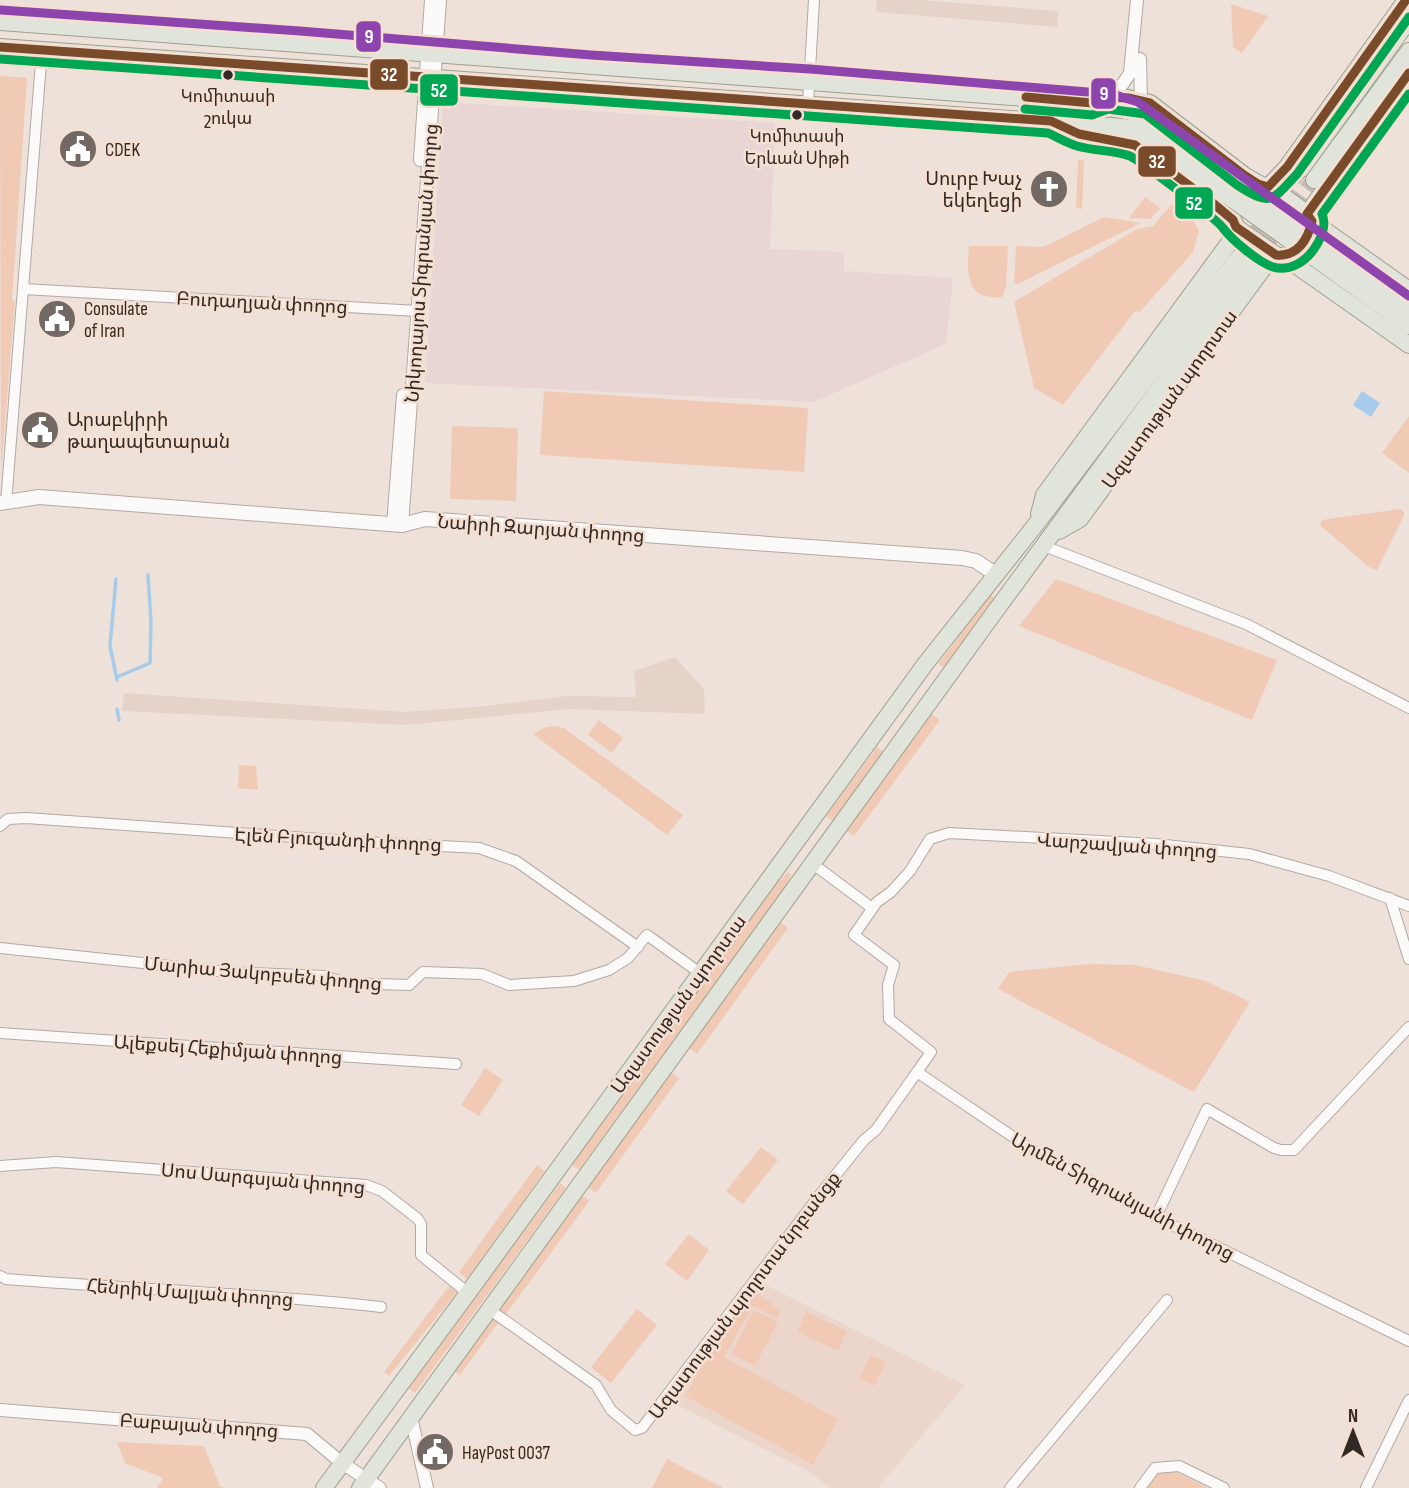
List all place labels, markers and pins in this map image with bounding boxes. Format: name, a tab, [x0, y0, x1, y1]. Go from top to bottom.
marker: Կոմիտասի շուկա	[221, 68, 235, 82]
place label: Կոմիտասի շուկա	[181, 87, 275, 129]
marker: Կոմիտասի Երևան Սիթի	[790, 108, 804, 122]
place label: Կոմիտասի Երևան Սիթի	[744, 127, 850, 169]
public building icon: CDEK	[57, 128, 99, 170]
place label: CDEK	[105, 139, 140, 162]
place label: Սուրբ Խաչ եկեղեցի	[925, 168, 1022, 213]
church icon: Սուրբ Խաչ եկեղեցի	[1028, 168, 1070, 210]
public building icon: Consulate of Iran	[36, 298, 78, 340]
place label: Consulate of Iran	[84, 298, 148, 343]
public building icon: Արաբկիրի թաղապետարան	[19, 409, 61, 451]
place label: Արաբկիրի թաղապետարան	[67, 409, 230, 454]
public building icon: HayPost 0037	[414, 1431, 456, 1473]
place label: HayPost 0037	[462, 1442, 551, 1465]

